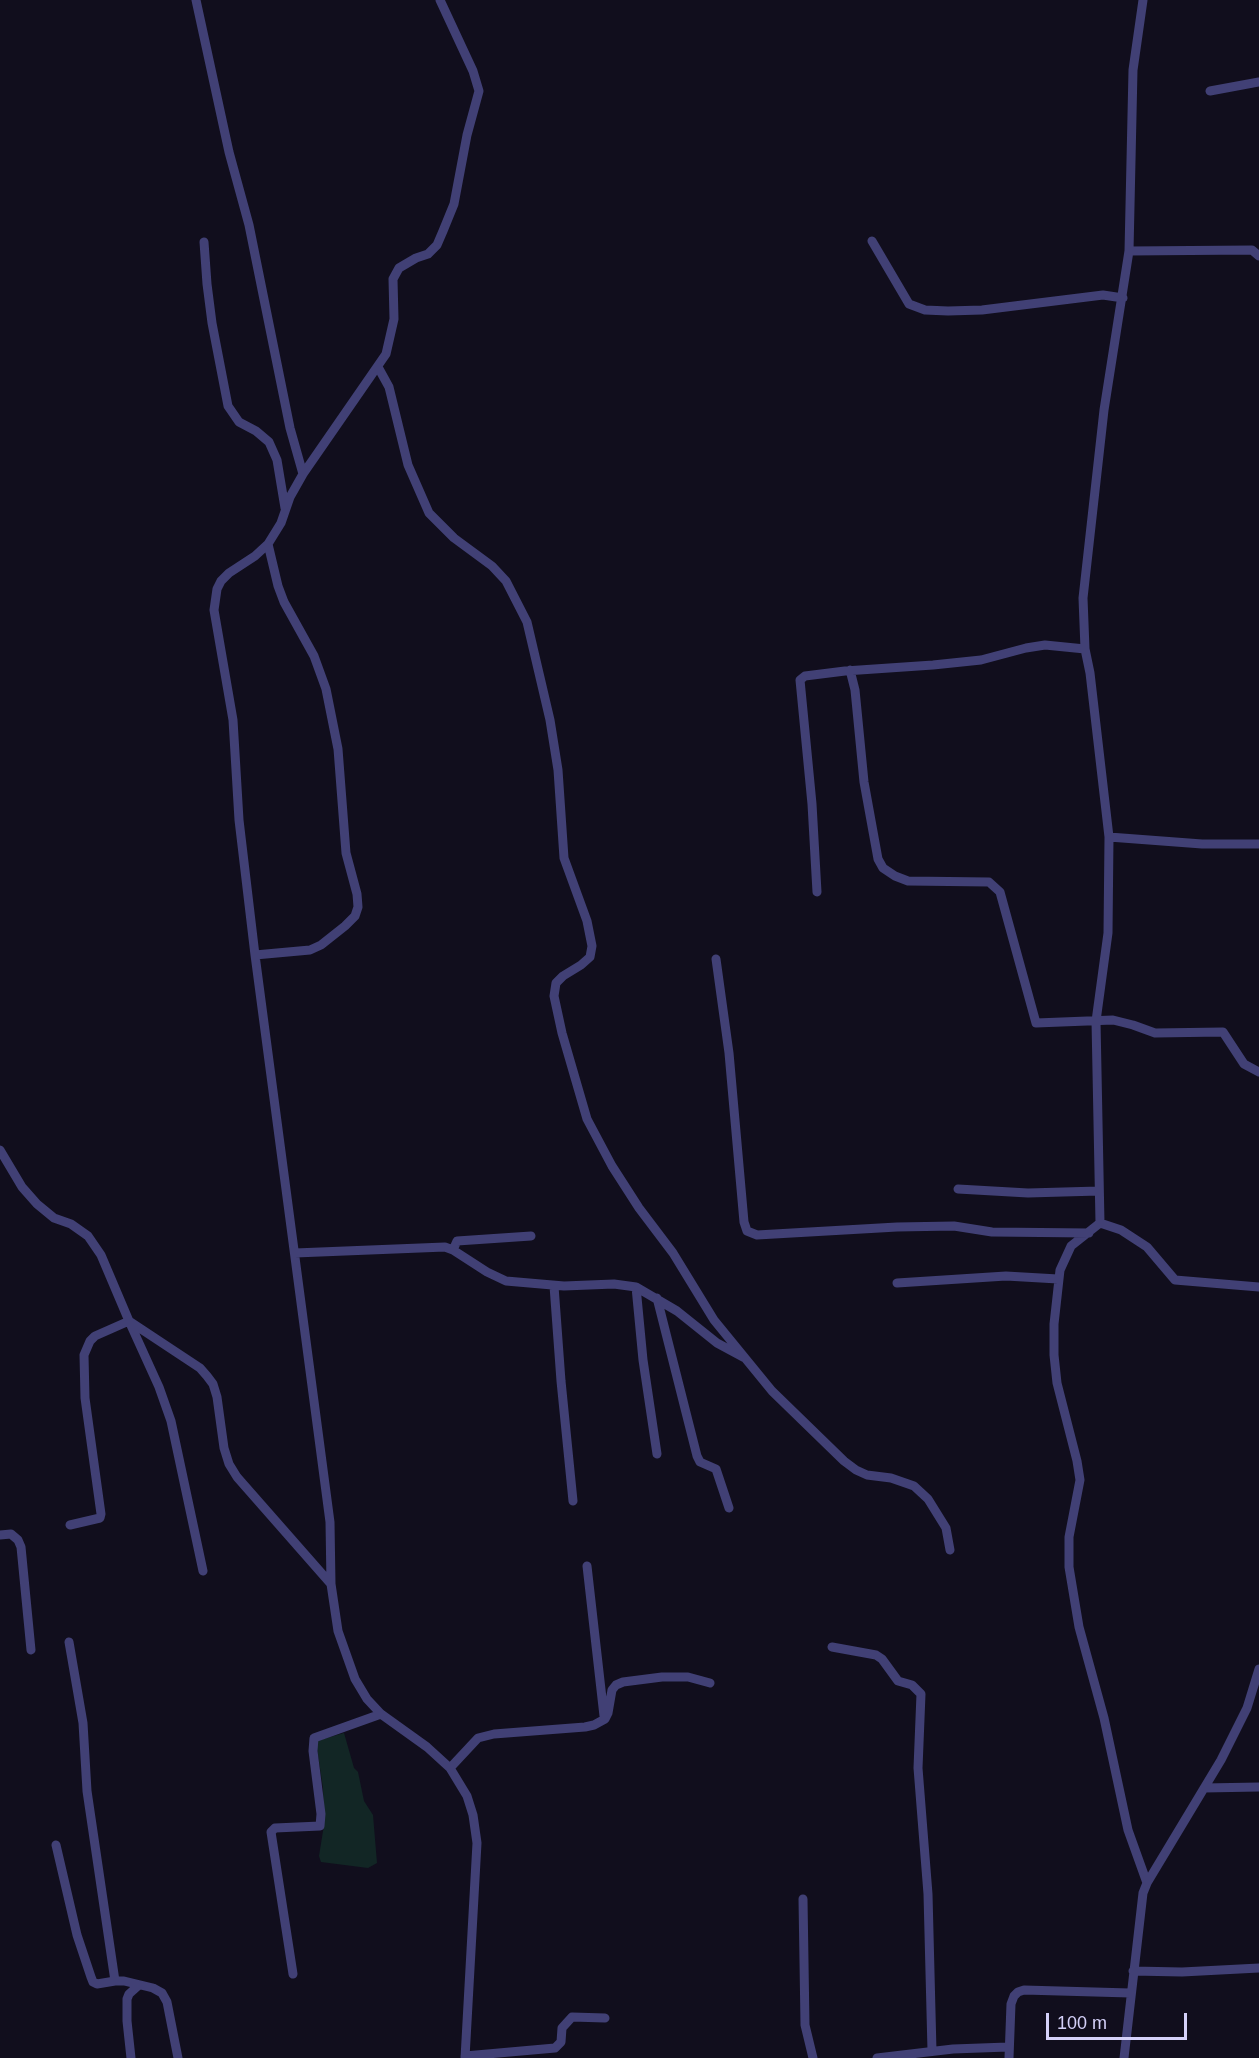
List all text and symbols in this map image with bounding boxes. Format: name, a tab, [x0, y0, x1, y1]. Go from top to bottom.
scale bar	[1049, 2001, 1190, 2039]
text: 100 m	[1057, 2013, 1107, 2033]

